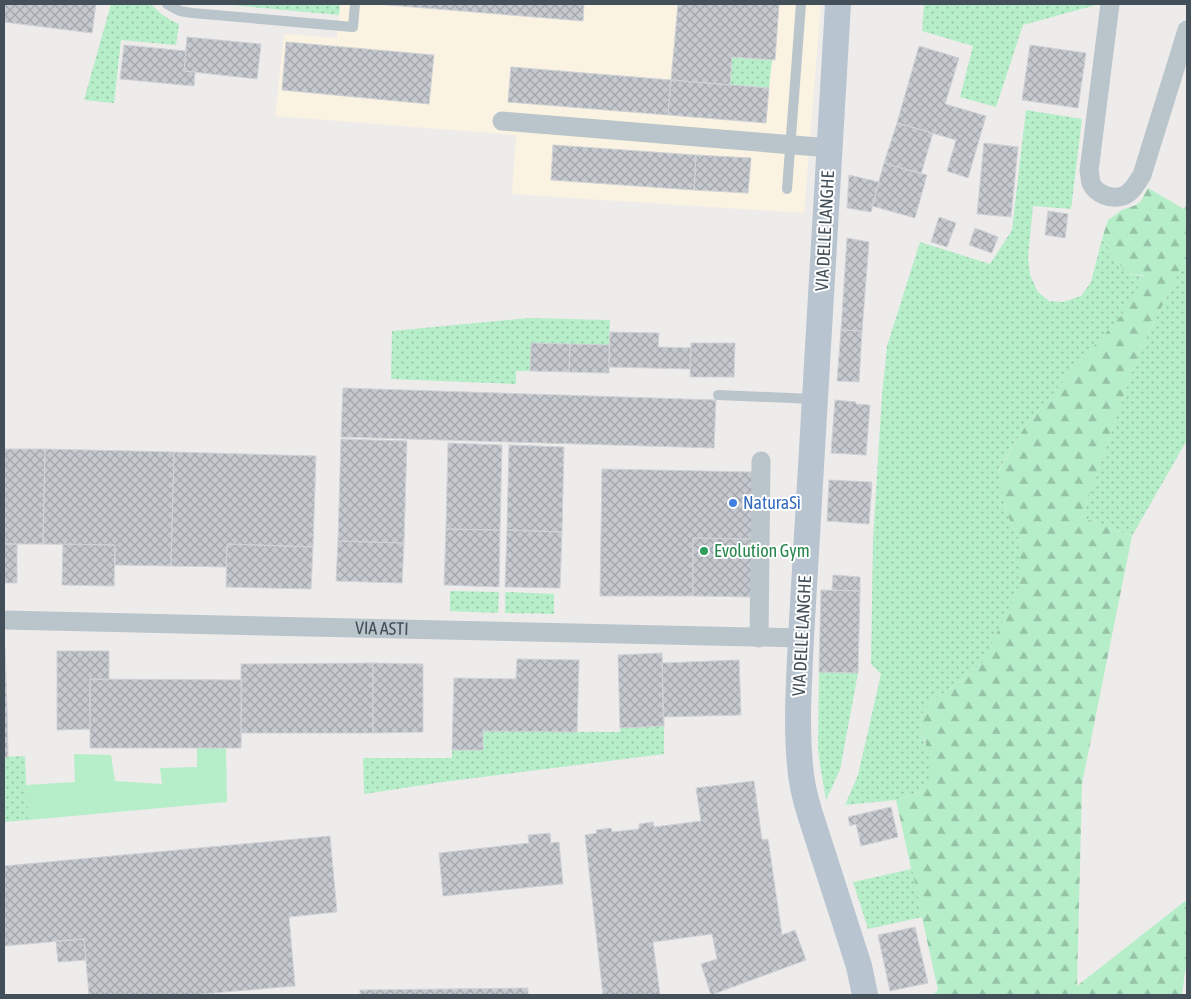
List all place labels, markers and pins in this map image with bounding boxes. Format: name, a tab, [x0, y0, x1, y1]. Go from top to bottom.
place label: NaturaSì	[743, 492, 801, 513]
marker: NaturaSì	[727, 497, 739, 509]
place label: Evolution Gym	[714, 540, 810, 561]
marker: Evolution Gym	[698, 545, 710, 557]

